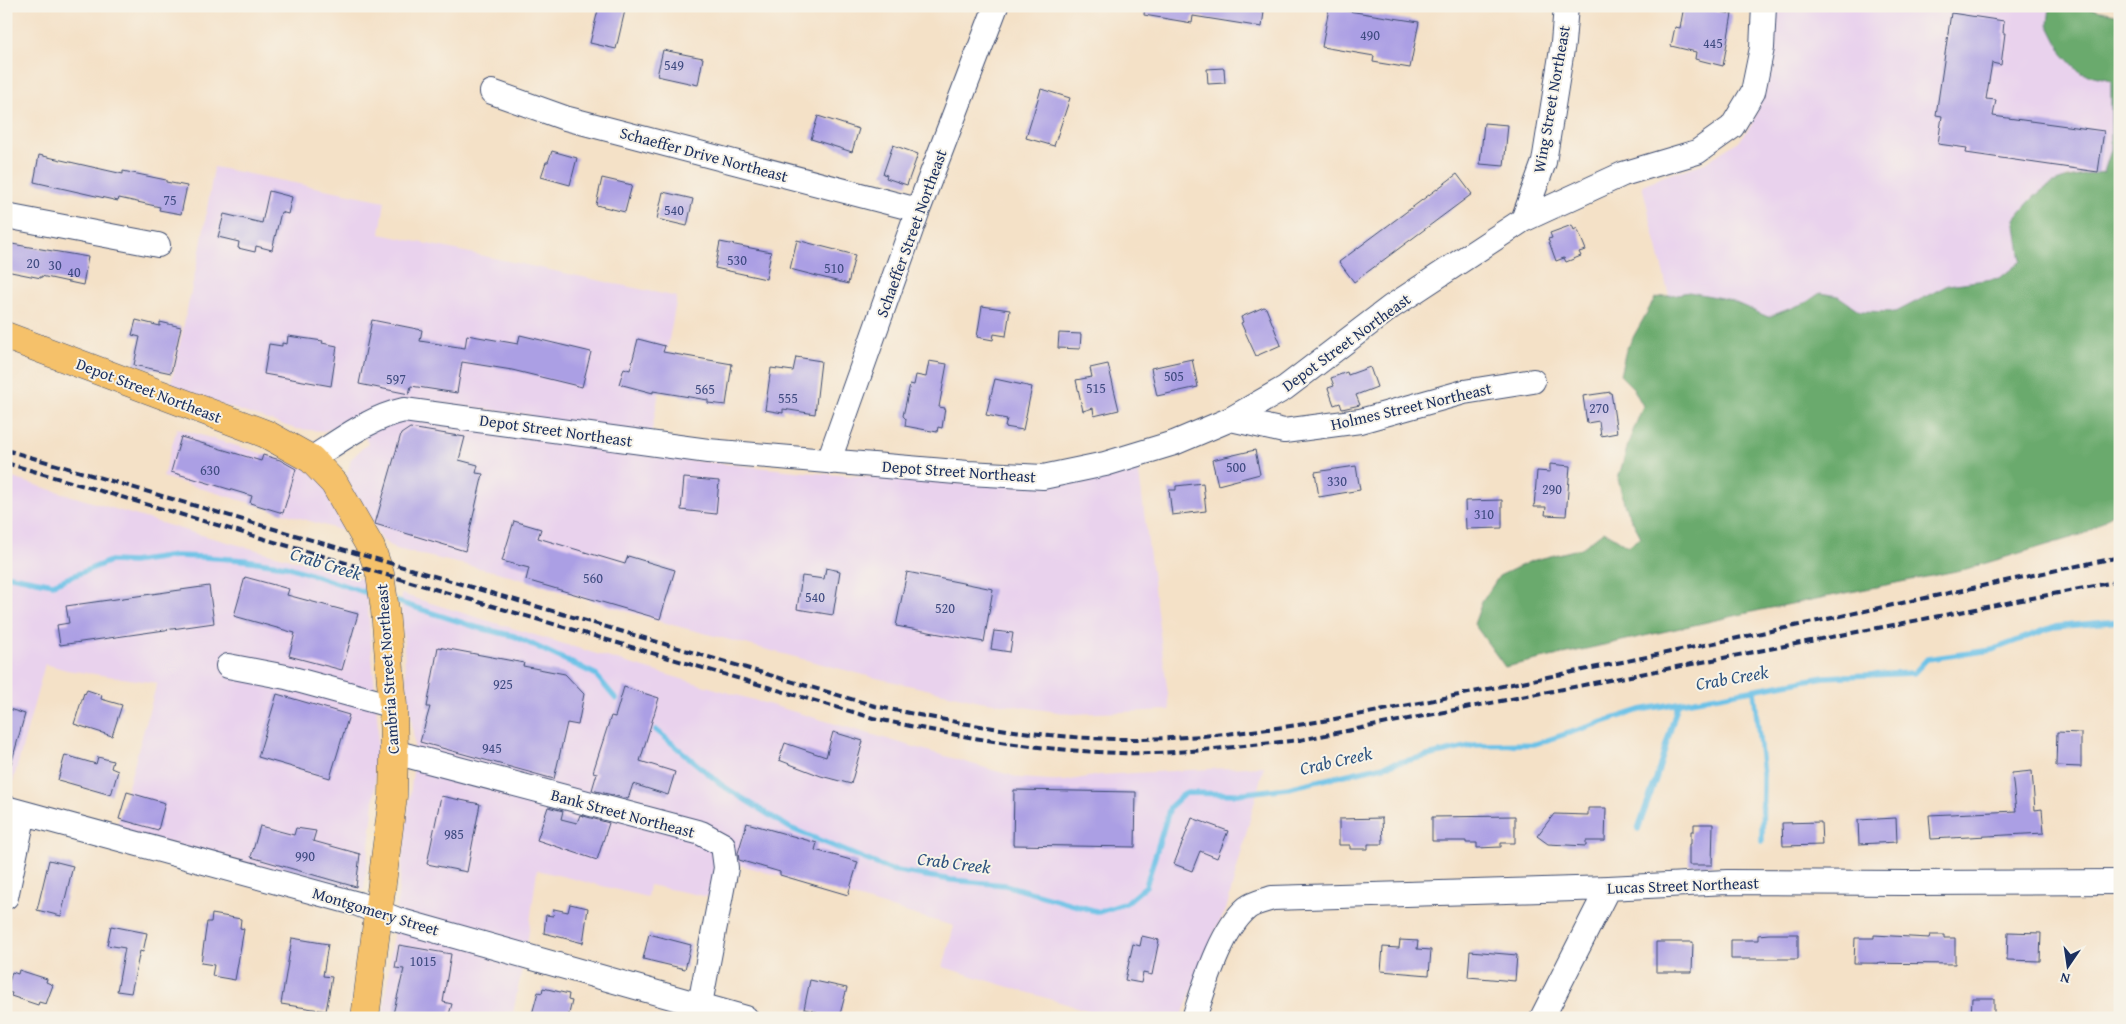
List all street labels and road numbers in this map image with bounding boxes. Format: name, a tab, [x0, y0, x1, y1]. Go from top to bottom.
street label: Wing Street Northeast	[1526, 23, 1576, 175]
street label: Schaeffer Drive Northeast	[617, 120, 791, 188]
street label: Schaeffer Street Northeast	[869, 145, 953, 321]
street label: Depot Street Northeast	[1277, 287, 1416, 397]
street label: Depot Street Northeast	[73, 351, 226, 429]
street label: Holmes Street Northeast	[1328, 376, 1494, 436]
street label: Depot Street Northeast	[478, 407, 634, 453]
street label: Depot Street Northeast	[881, 454, 1037, 488]
street label: Cambria Street Northeast	[369, 583, 405, 755]
street label: Bank Street Northeast	[548, 782, 698, 844]
street label: Lucas Street Northeast	[1607, 870, 1760, 900]
street label: Montgomery Street	[310, 880, 443, 942]

